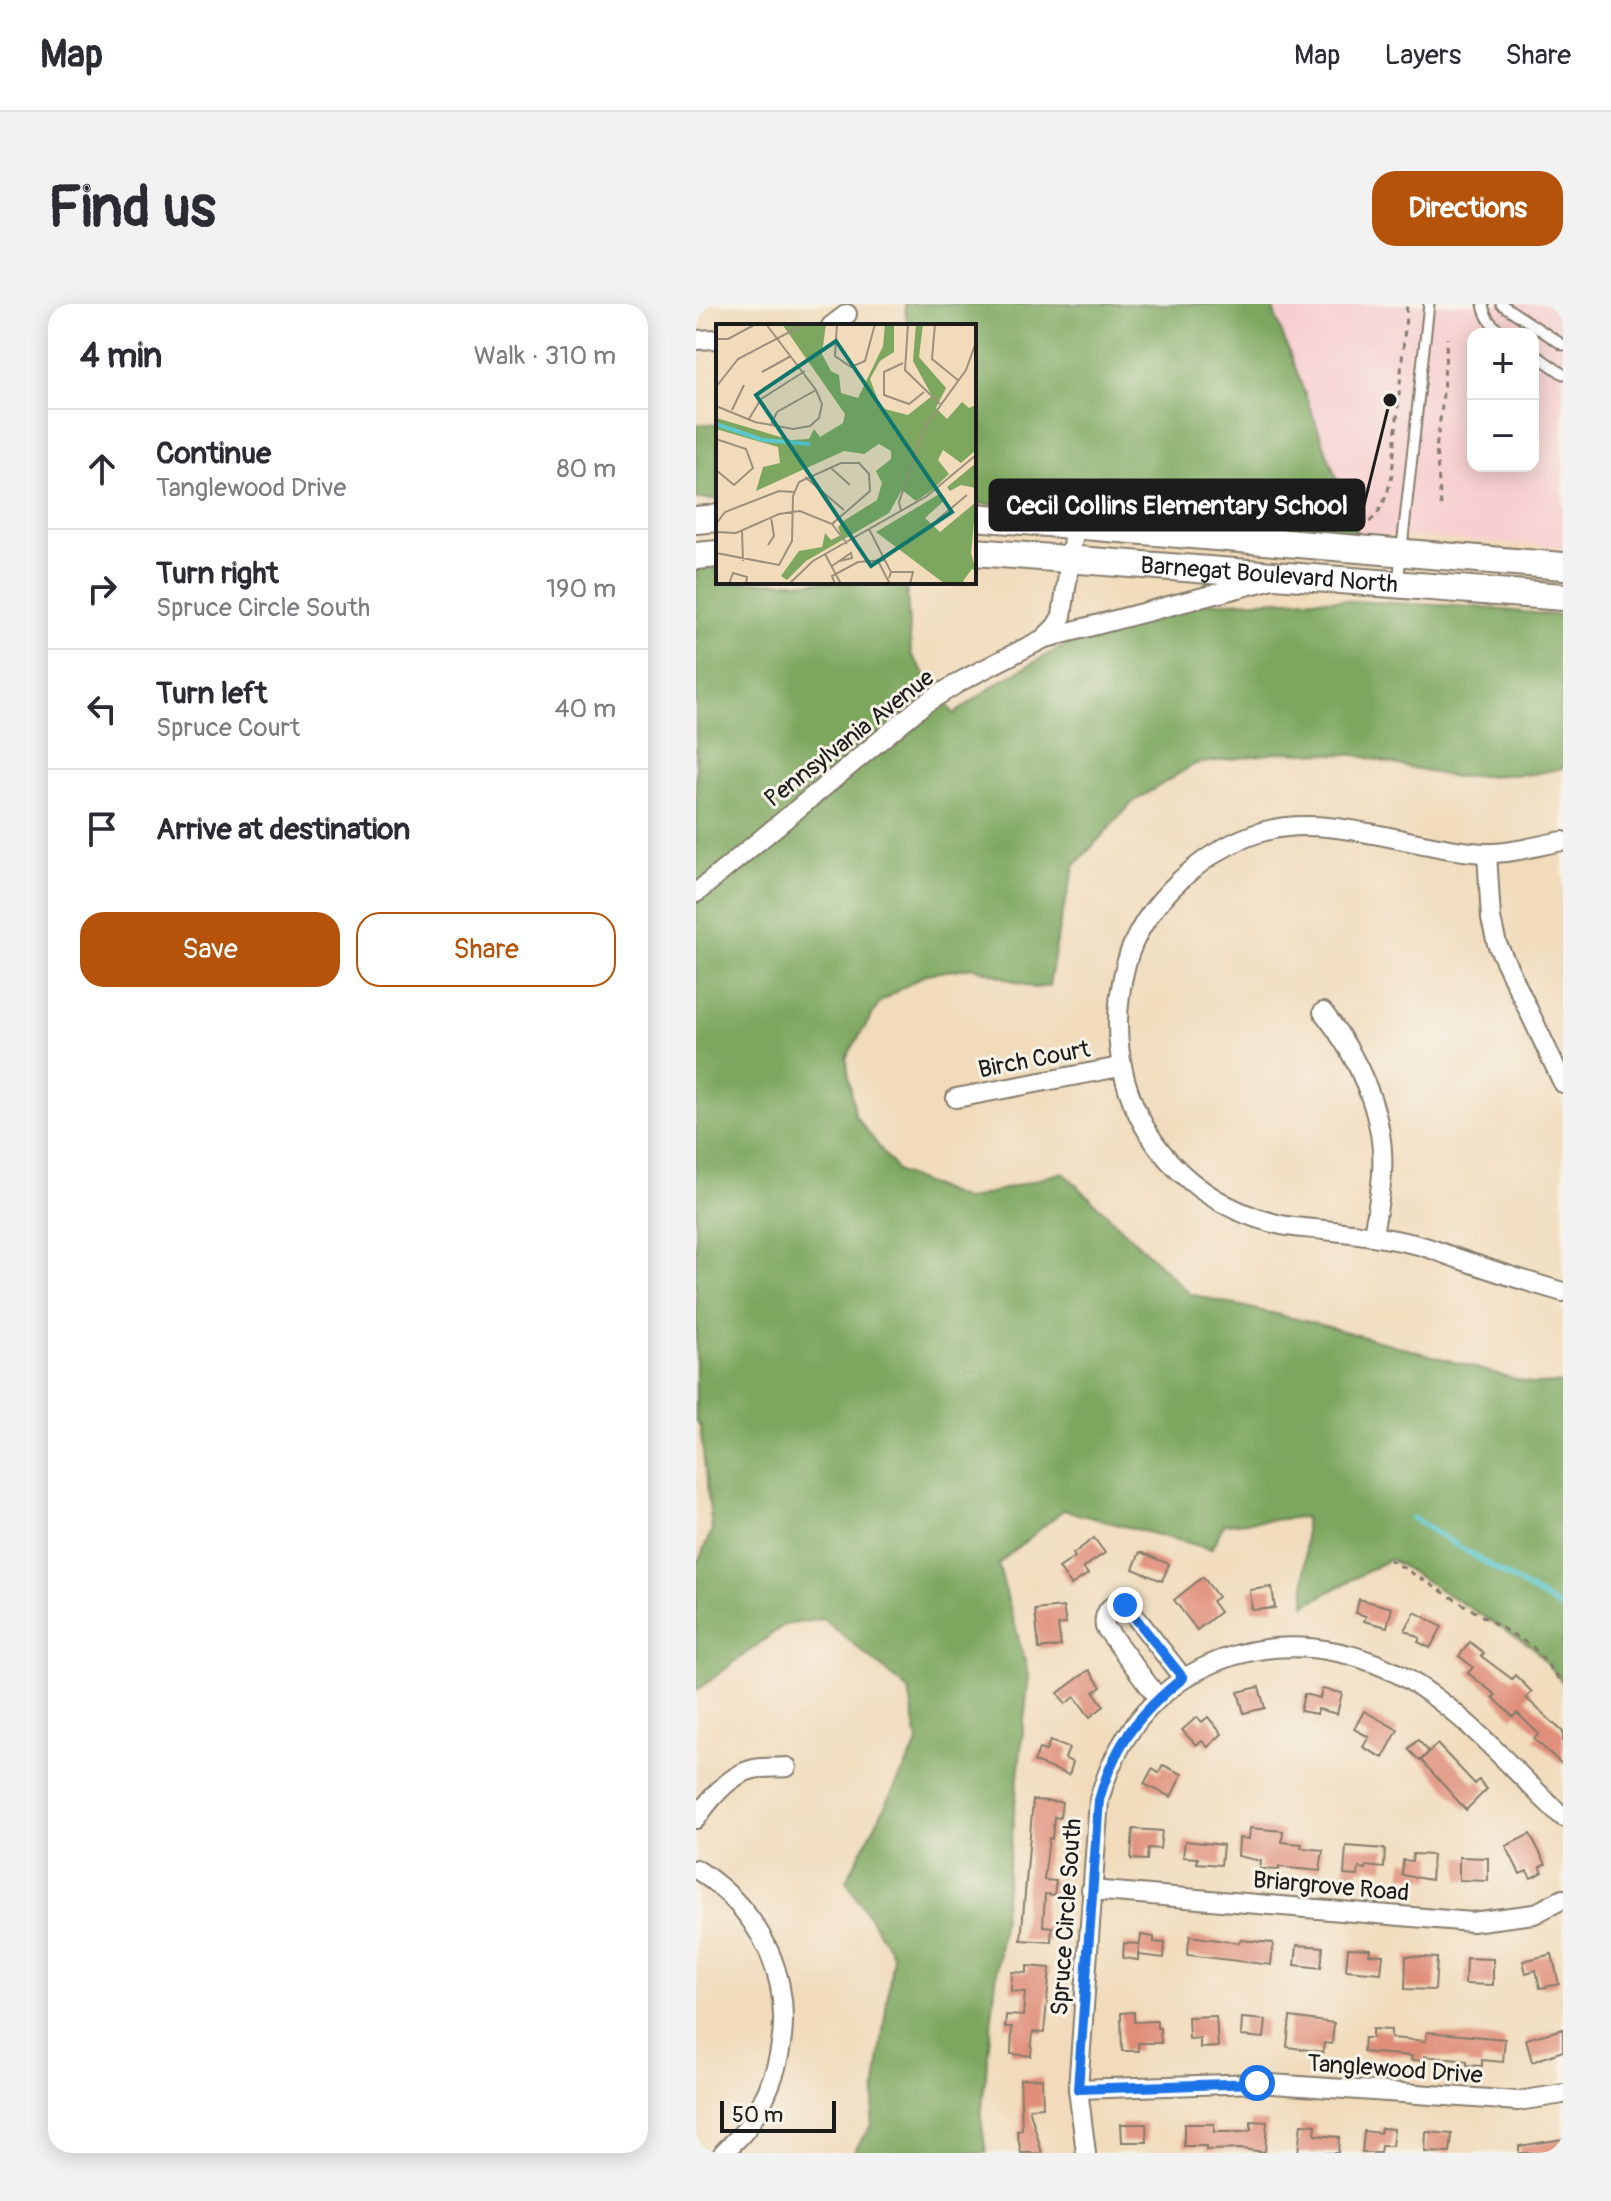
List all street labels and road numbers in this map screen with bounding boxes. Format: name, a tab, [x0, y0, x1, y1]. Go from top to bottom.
street label: Barnegat Boulevard North	[1139, 551, 1399, 599]
street label: Pennsylvania Avenue	[759, 663, 940, 814]
street label: Birch Court	[976, 1034, 1093, 1085]
street label: Spruce Circle South	[1045, 1817, 1088, 2017]
street label: Briargrove Road	[1252, 1865, 1410, 1908]
street label: Tanglewood Drive	[1306, 2049, 1484, 2090]

